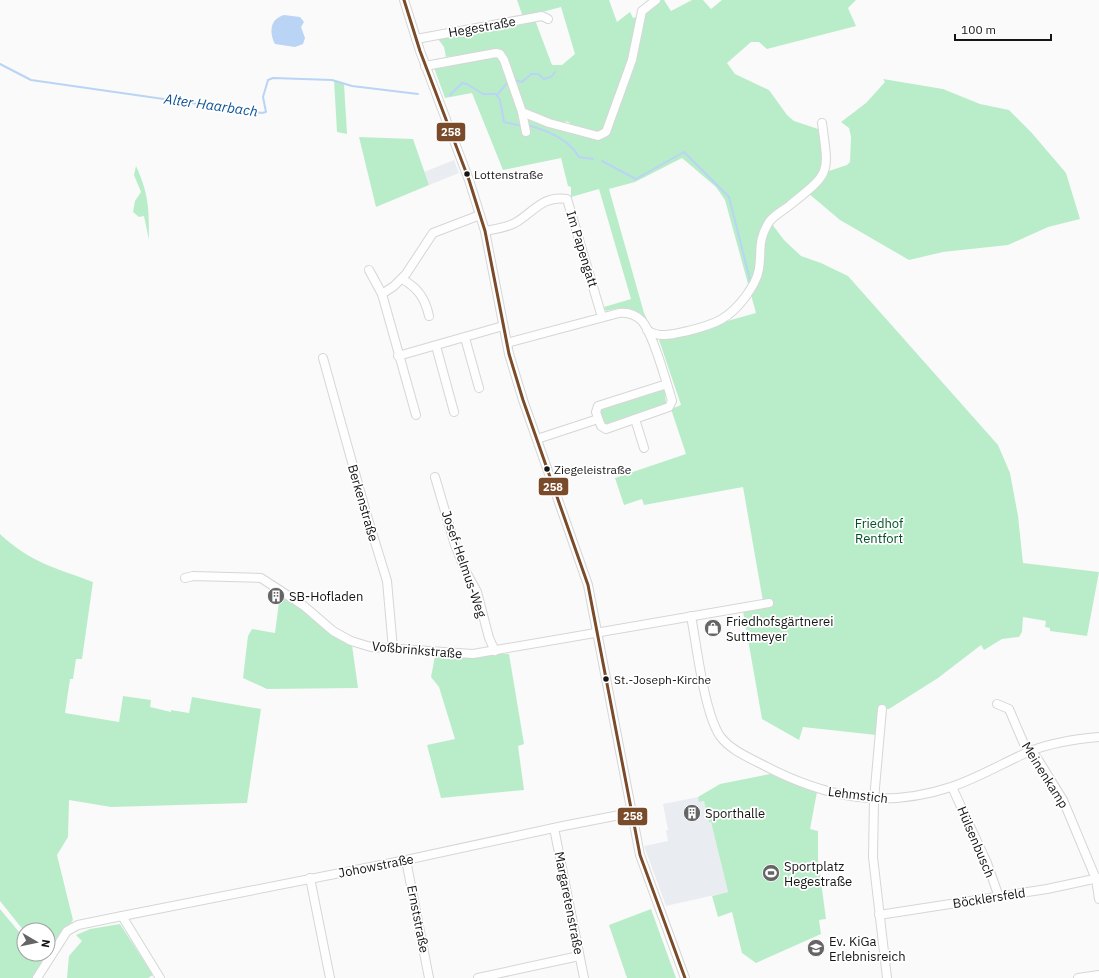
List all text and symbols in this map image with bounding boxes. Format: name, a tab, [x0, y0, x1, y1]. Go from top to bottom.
street label: Hegestraße	[447, 13, 517, 41]
scale bar	[955, 16, 1051, 42]
text: 100 m	[961, 22, 996, 37]
water label: Alter Haarbach	[162, 89, 259, 120]
line badge: 258	[436, 122, 466, 142]
text: 258	[441, 125, 461, 139]
place label: Lottenstraße	[474, 167, 544, 182]
marker: Lottenstraße	[462, 169, 472, 179]
street label: Im Papengatt	[562, 209, 602, 289]
street label: Berkenstraße	[344, 462, 382, 544]
place label: Ziegeleistraße	[554, 462, 632, 477]
marker: Ziegeleistraße	[542, 464, 552, 474]
line badge: 258	[538, 477, 569, 496]
text: 258	[543, 480, 563, 494]
street label: Josef-Helmus-Weg	[438, 508, 490, 620]
park label: Friedhof Rentfort	[855, 515, 903, 547]
building icon: SB-Hofladen	[266, 586, 286, 606]
place label: SB-Hofladen	[289, 588, 363, 605]
place label: Friedhofsgärtnerei Suttmeyer	[726, 613, 833, 645]
shop icon: Friedhofsgärtnerei Suttmeyer	[703, 618, 723, 638]
street label: Voßbrinkstraße	[371, 638, 463, 662]
place label: St.-Joseph-Kirche	[614, 672, 712, 687]
marker: St.-Joseph-Kirche	[601, 674, 611, 684]
street label: Meinenkamp	[1018, 738, 1072, 812]
street label: Lehmstich	[827, 783, 889, 807]
building icon: Sporthalle	[682, 803, 702, 823]
street label: Hülsenbusch	[953, 804, 999, 880]
place label: Sporthalle	[705, 805, 765, 822]
line badge: 258	[617, 807, 648, 826]
text: 258	[623, 809, 643, 823]
street label: Johowstraße	[337, 850, 415, 882]
street label: Margaretenstraße	[551, 850, 587, 956]
place label: Sportplatz Hegestraße	[784, 858, 852, 890]
sports icon: Sportplatz Hegestraße	[761, 863, 781, 883]
street label: Ernststraße	[403, 884, 433, 954]
street label: Böcklersfeld	[951, 884, 1027, 912]
north arrow	[16, 922, 56, 962]
place label: Ev. KiGa Erlebnisreich	[829, 933, 906, 965]
school or university icon: Ev. KiGa Erlebnisreich	[806, 938, 826, 958]
text: N	[38, 939, 53, 949]

